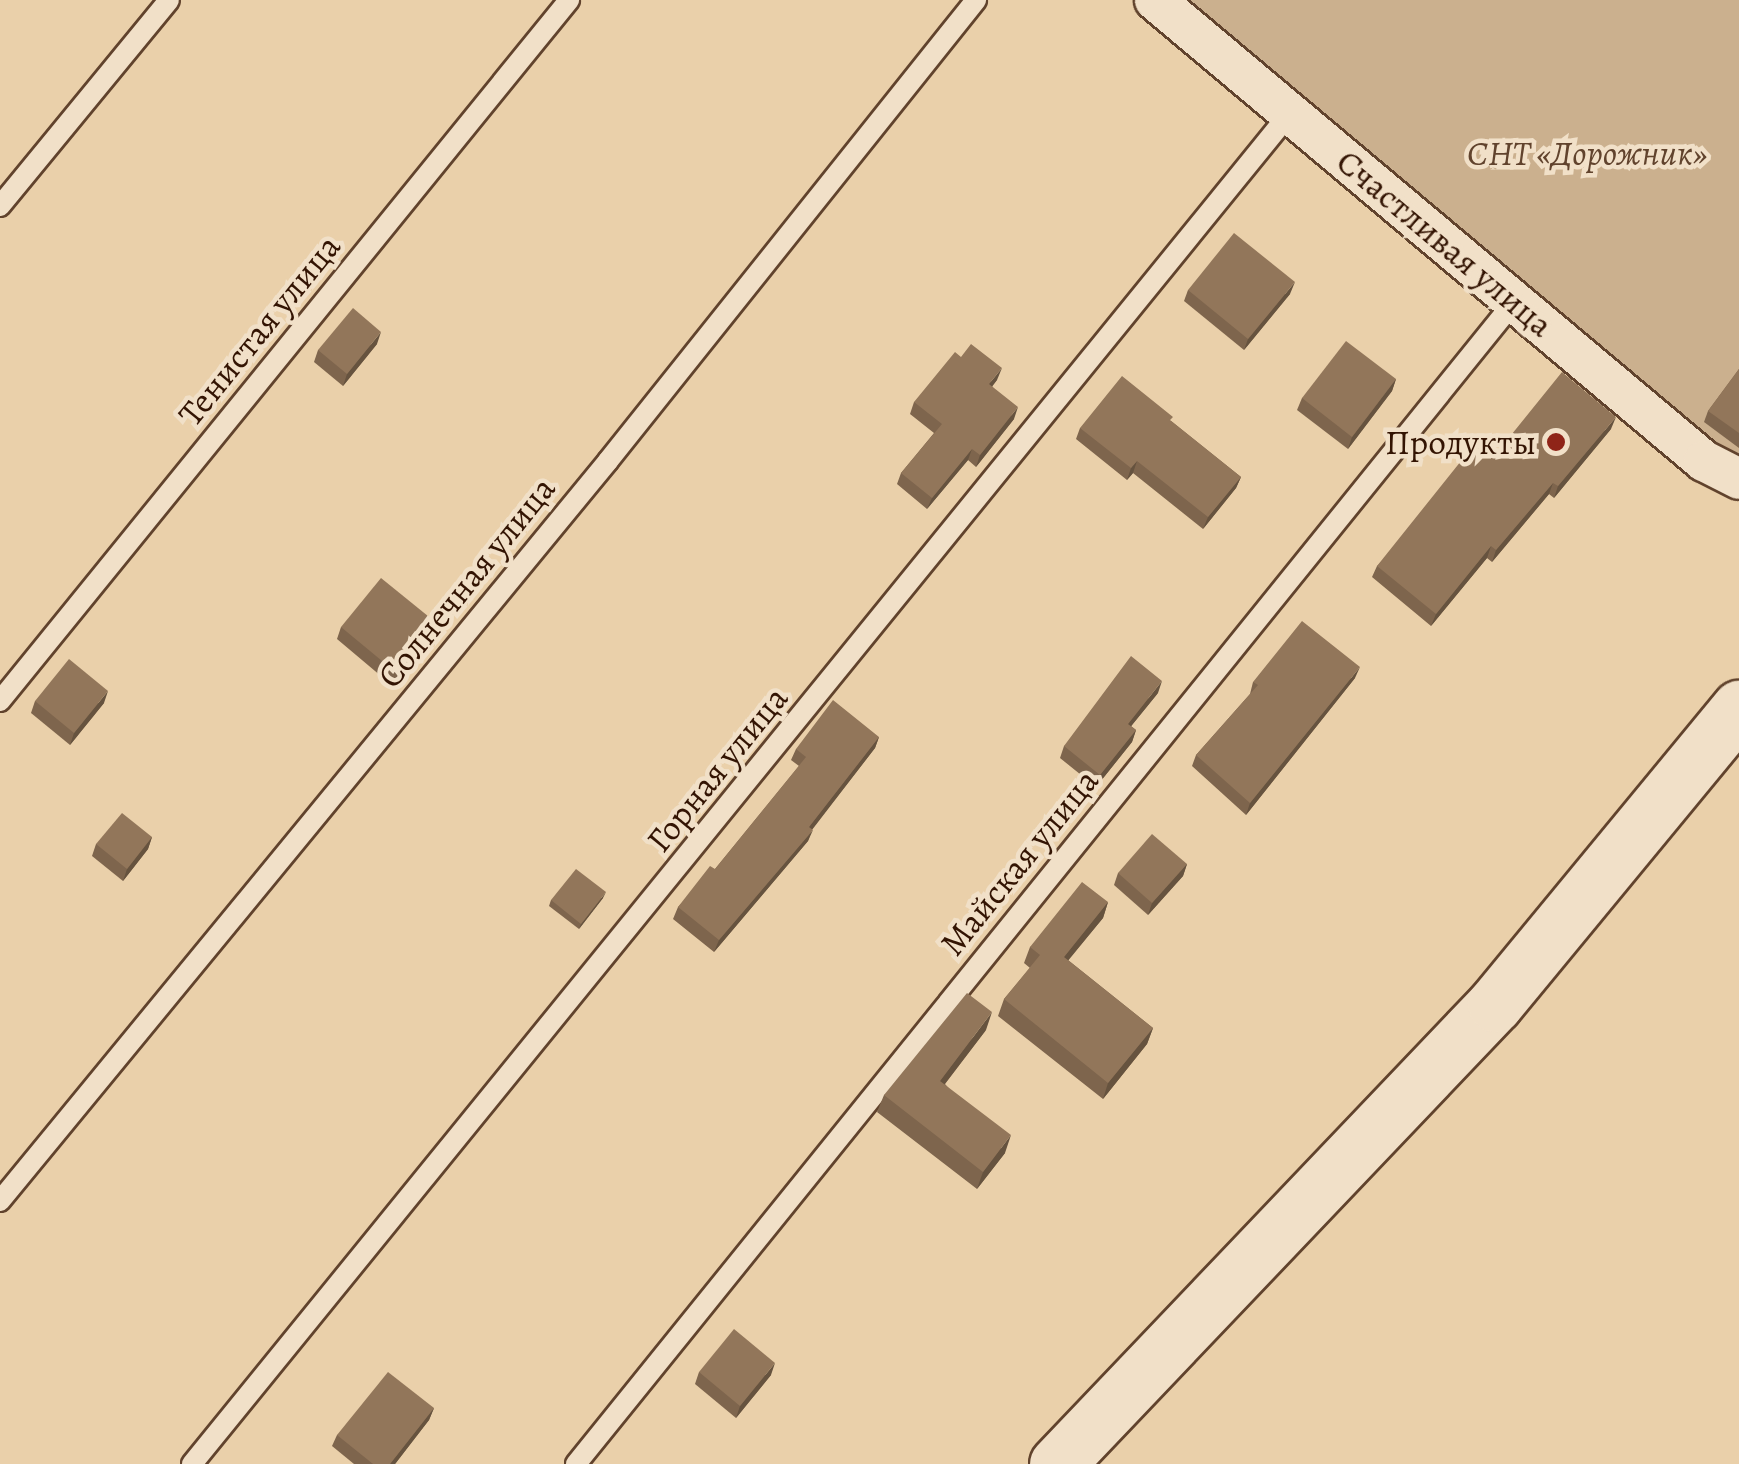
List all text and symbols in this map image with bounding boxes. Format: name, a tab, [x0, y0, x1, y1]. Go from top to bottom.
park label: СНТ «Дорожник»	[1467, 132, 1707, 174]
street label: Счастливая улица	[1328, 140, 1562, 346]
street label: Тенистая улица	[169, 226, 349, 434]
place label: Продукты	[1385, 421, 1536, 463]
marker: Продукты	[1545, 431, 1567, 453]
street label: Солнечная улица	[368, 468, 564, 696]
street label: Горная улица	[638, 678, 796, 860]
street label: Майская улица	[931, 760, 1107, 964]

